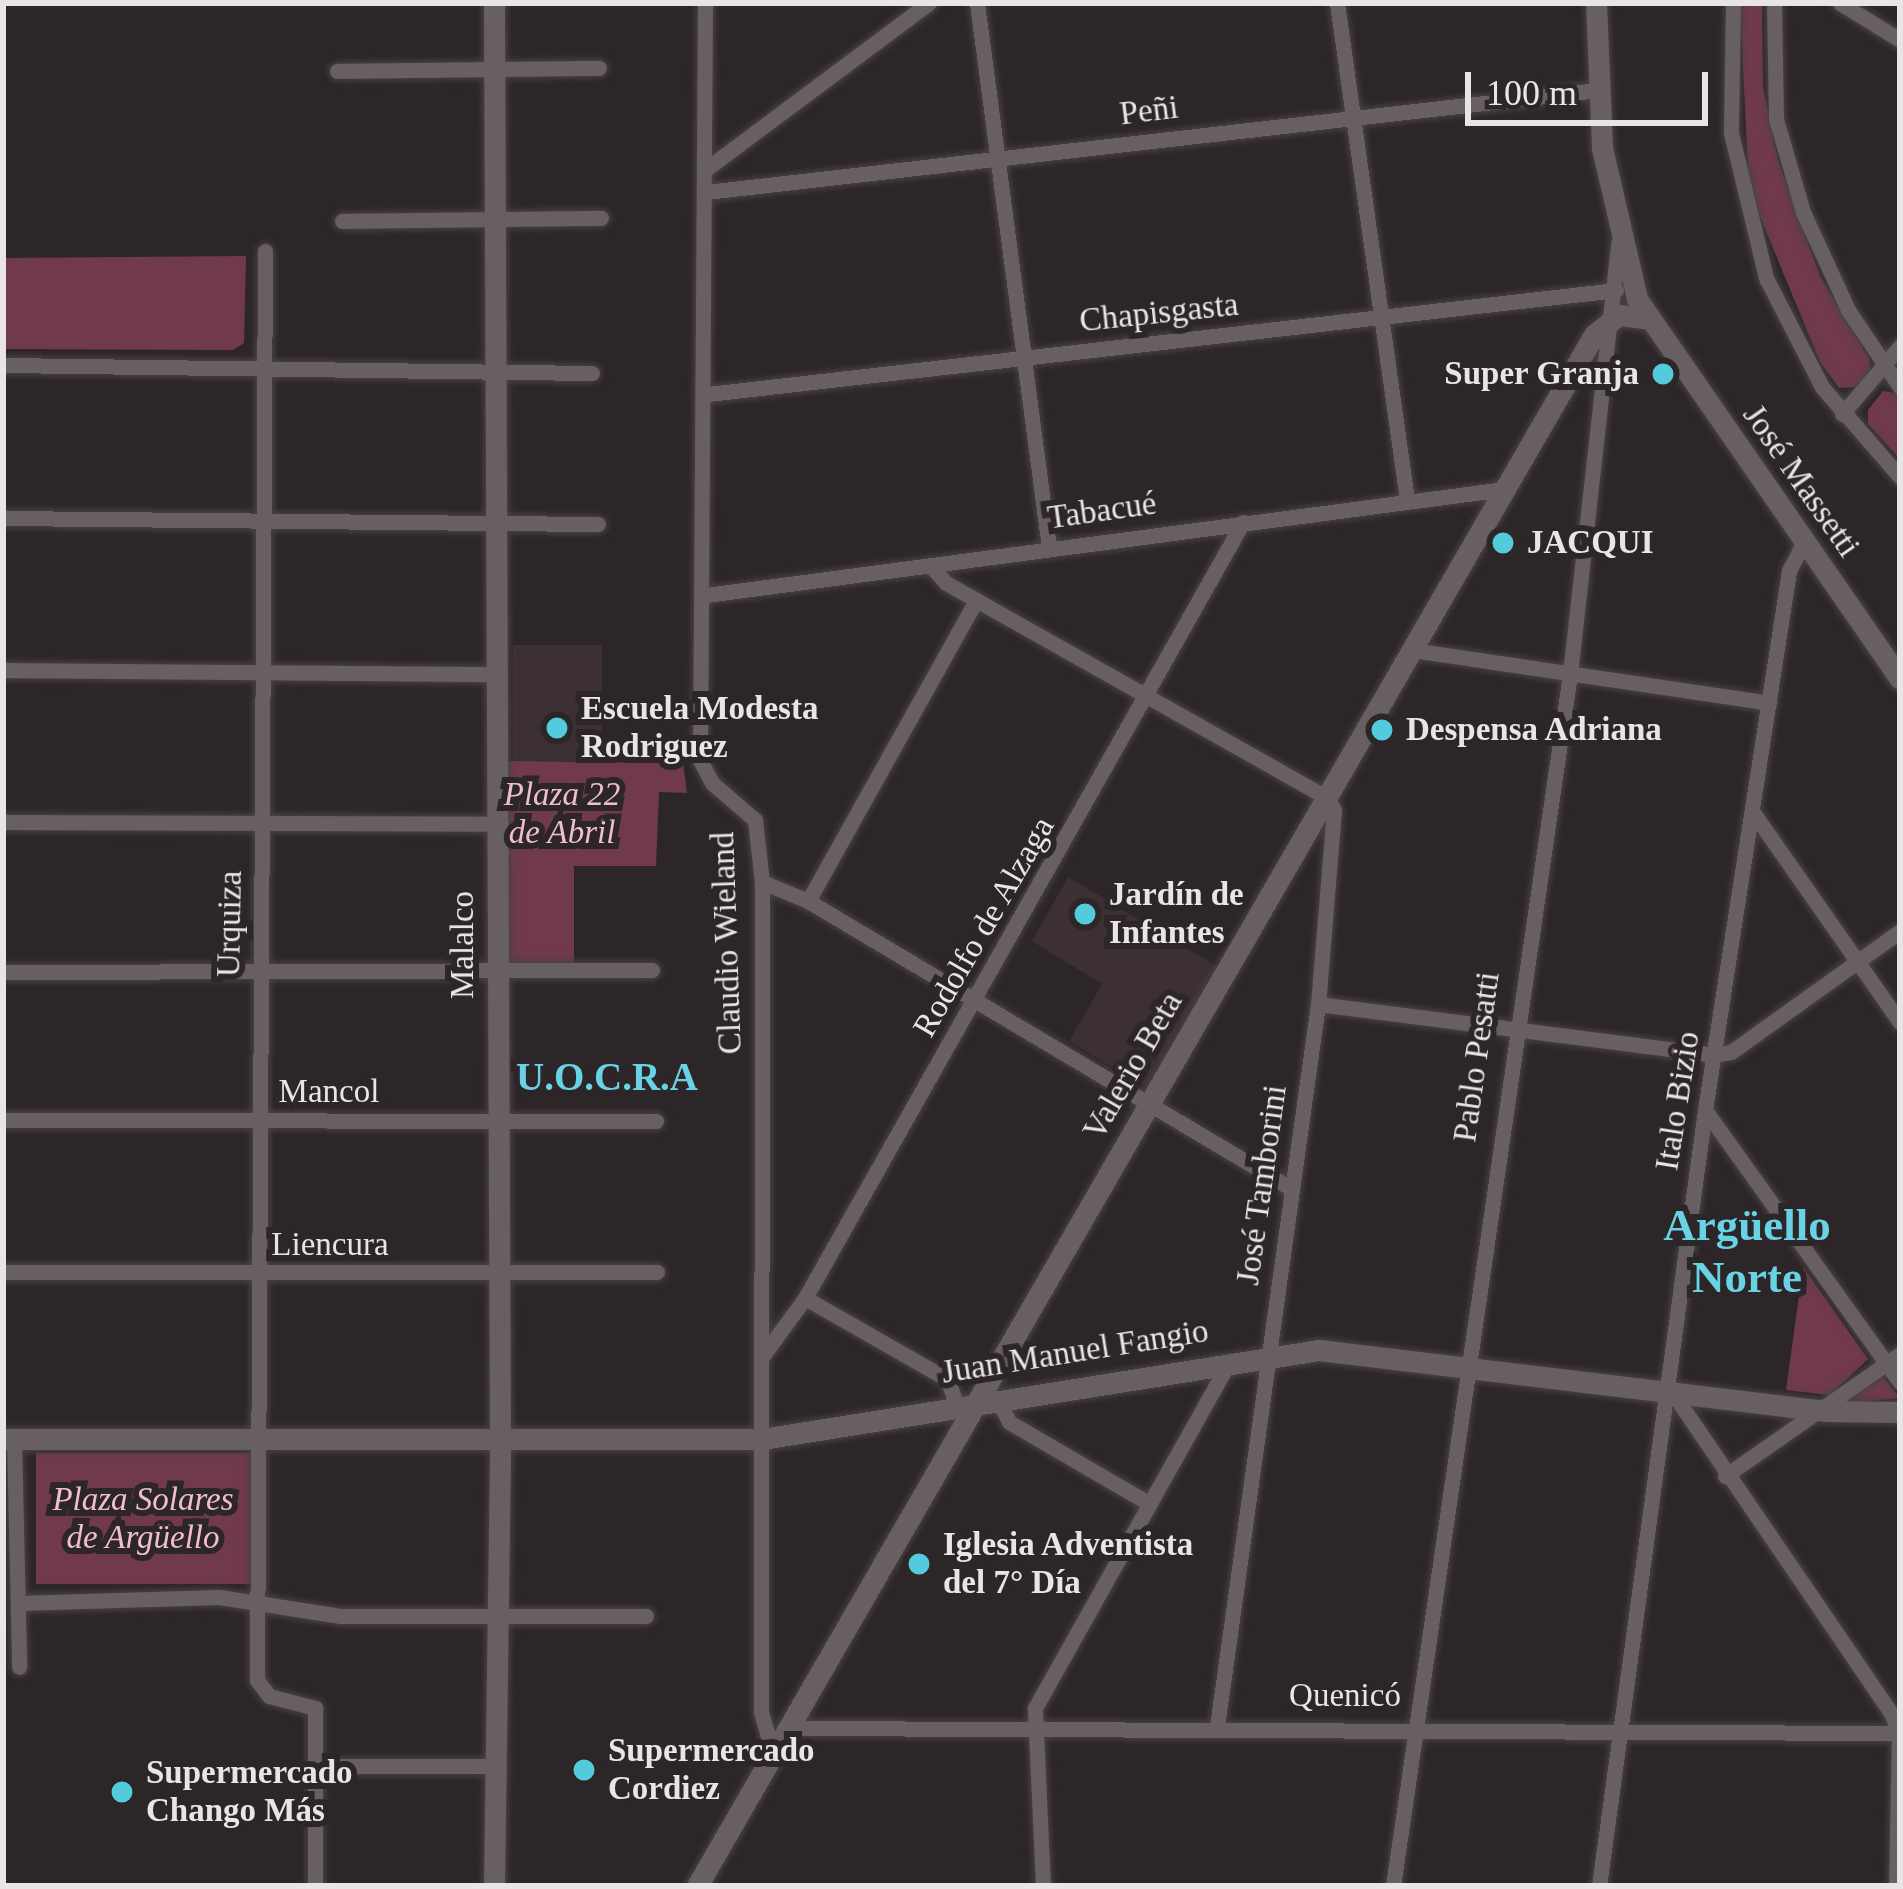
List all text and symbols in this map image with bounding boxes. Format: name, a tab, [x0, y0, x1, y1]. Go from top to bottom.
scale bar	[1471, 48, 1714, 122]
text: 100 m	[1486, 73, 1577, 113]
street label: Peñi	[1117, 88, 1181, 134]
street label: Chapisgasta	[1078, 285, 1240, 341]
place label: Super Granja	[1444, 354, 1639, 394]
marker: Super Granja	[1650, 361, 1676, 387]
street label: José Massetti	[1734, 397, 1868, 565]
street label: Tabacué	[1045, 484, 1159, 538]
place label: JACQUI	[1527, 523, 1654, 563]
marker: JACQUI	[1490, 530, 1516, 556]
place label: Escuela Modesta Rodriguez	[581, 689, 818, 767]
place label: Despensa Adriana	[1406, 710, 1664, 750]
marker: Escuela Modesta Rodriguez	[544, 715, 570, 741]
marker: Despensa Adriana	[1369, 717, 1395, 743]
park label: Plaza 22 de Abril	[504, 775, 620, 853]
street label: Rodolfo de Alzaga	[905, 809, 1063, 1045]
street label: Claudio Wieland	[703, 831, 751, 1055]
street label: Urquiza	[209, 871, 251, 977]
place label: Jardín de Infantes	[1109, 875, 1244, 953]
street label: Malalco	[443, 891, 483, 999]
marker: Jardín de Infantes	[1072, 901, 1098, 927]
street label: Pablo Pesatti	[1445, 969, 1509, 1145]
street label: Valerio Beta	[1075, 985, 1191, 1147]
street label: Italo Bizio	[1647, 1029, 1709, 1173]
district label: U.O.C.R.A	[516, 1054, 698, 1100]
street label: Mancol	[279, 1072, 379, 1112]
street label: José Tamborini	[1228, 1082, 1296, 1288]
district label: Argüello Norte	[1663, 1199, 1831, 1305]
street label: Liencura	[271, 1225, 389, 1265]
street label: Juan Manuel Fangio	[939, 1311, 1211, 1393]
park label: Plaza Solares de Argüello	[52, 1480, 234, 1558]
place label: Iglesia Adventista del 7° Día	[943, 1525, 1195, 1603]
marker: Iglesia Adventista del 7° Día	[906, 1551, 932, 1577]
street label: Quenicó	[1289, 1676, 1401, 1716]
place label: Supermercado Cordiez	[608, 1731, 815, 1809]
place label: Supermercado Chango Más	[146, 1753, 353, 1831]
marker: Supermercado Cordiez	[571, 1757, 597, 1783]
marker: Supermercado Chango Más	[109, 1779, 135, 1805]

